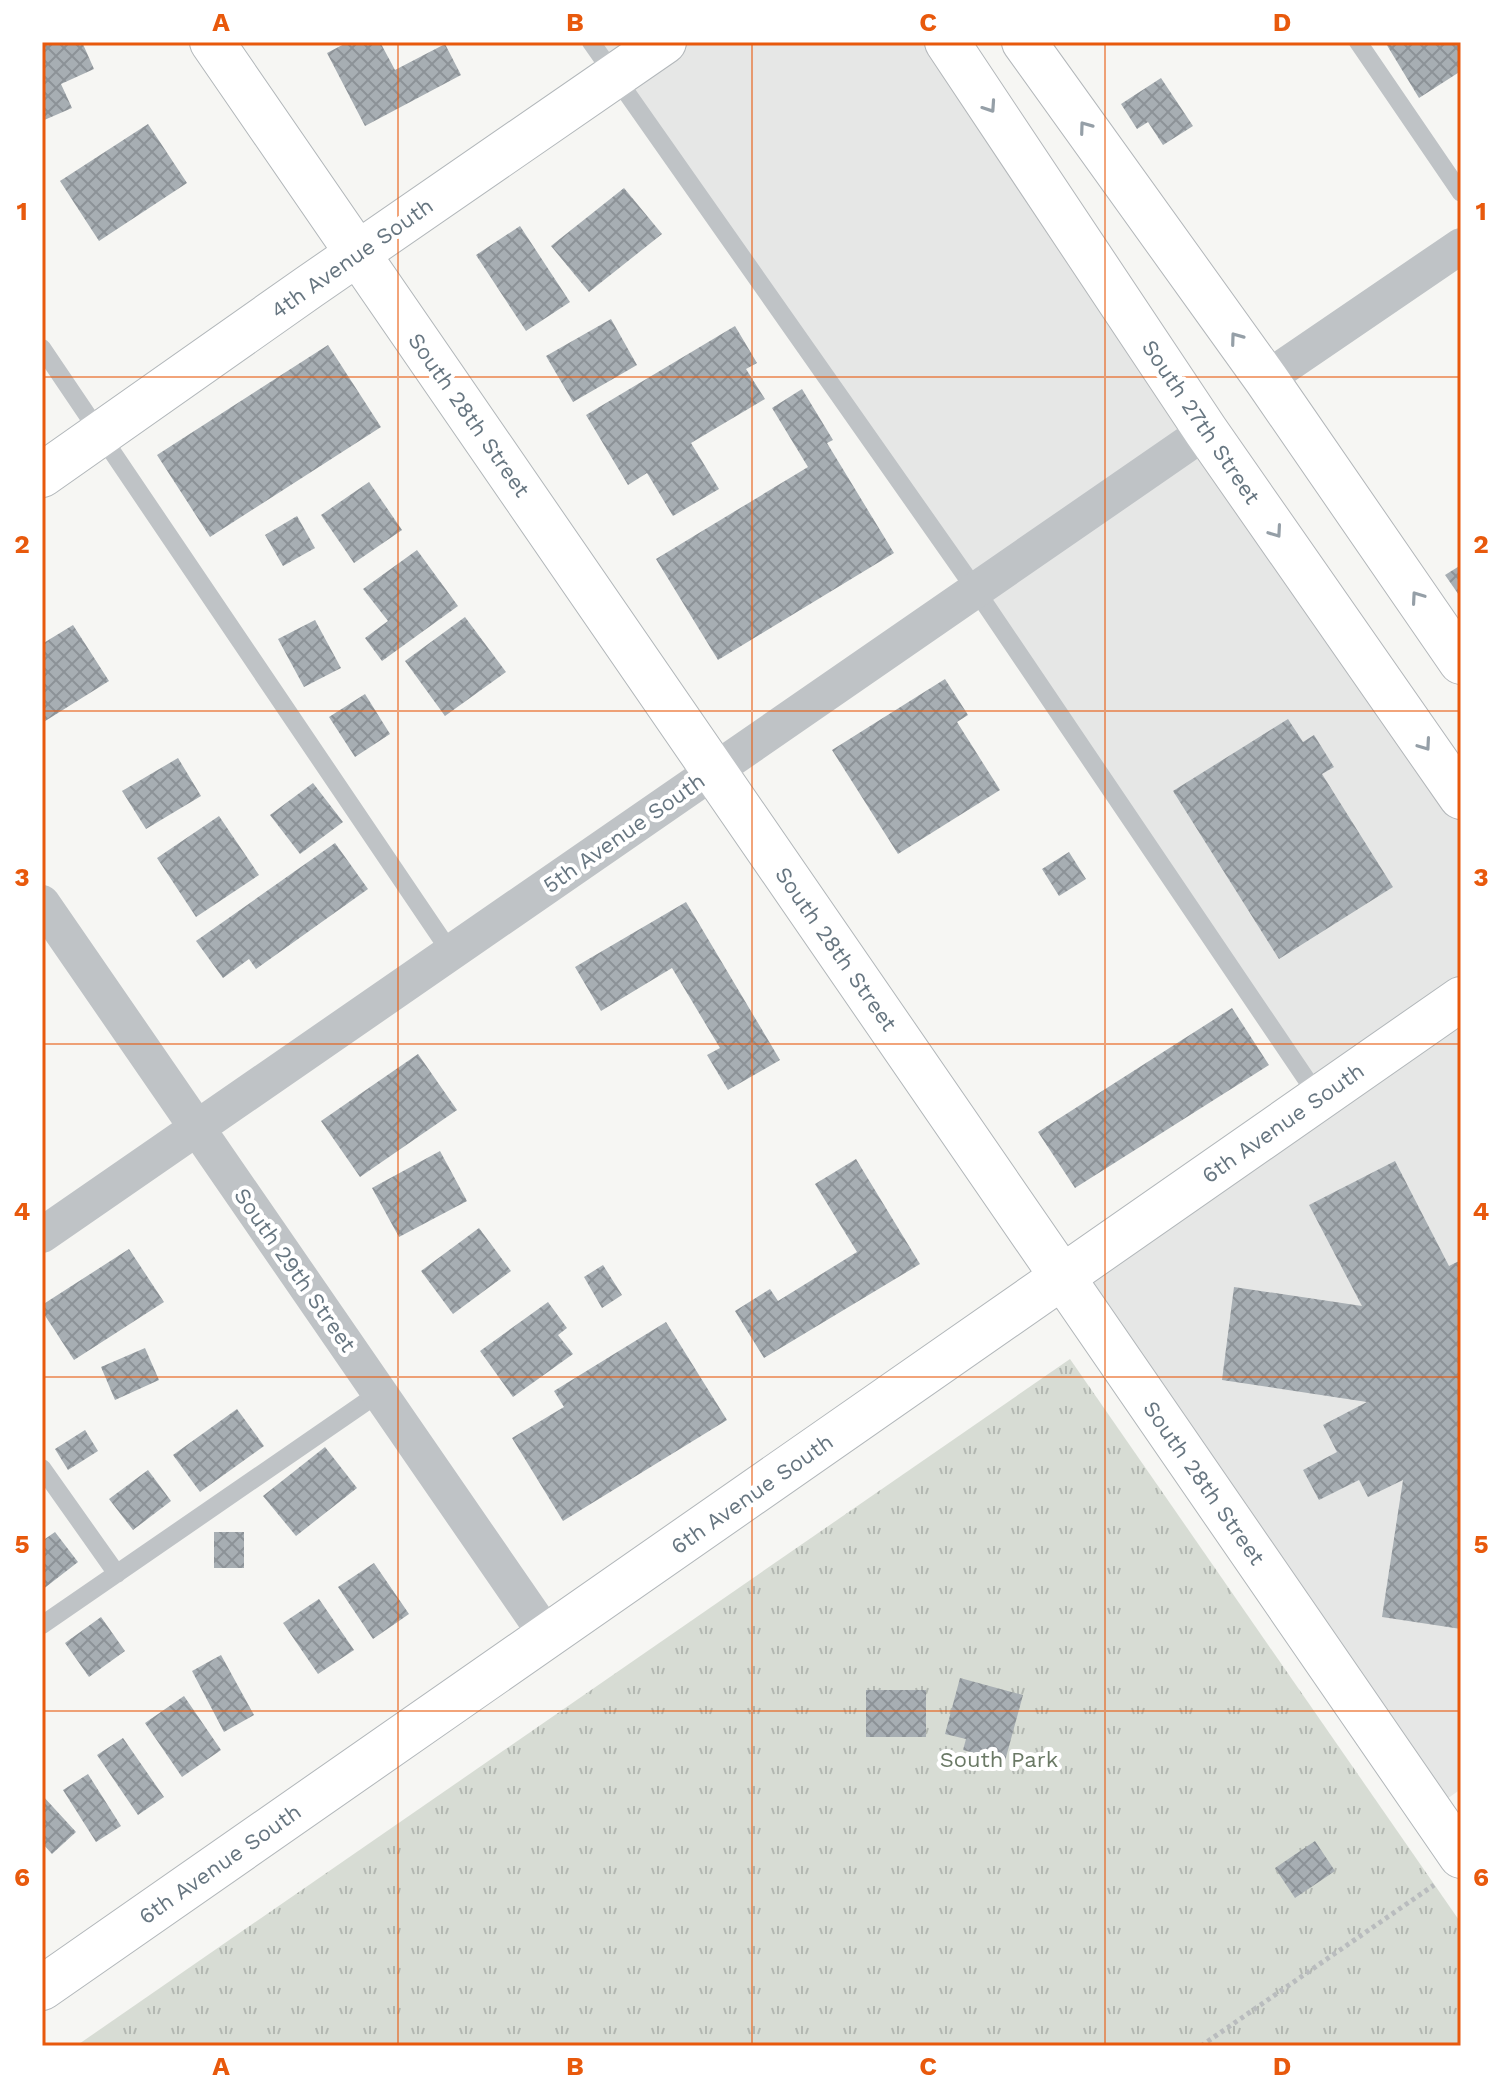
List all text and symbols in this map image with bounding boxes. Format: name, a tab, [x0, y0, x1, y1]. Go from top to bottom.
text: A	[212, 7, 230, 37]
text: B	[566, 7, 584, 37]
text: C	[919, 7, 937, 37]
text: D	[1273, 7, 1291, 37]
one-way arrow	[980, 98, 995, 113]
one-way arrow	[1080, 121, 1094, 135]
street label: 4th Avenue South	[266, 193, 438, 323]
text: 1	[16, 196, 28, 226]
text: 1	[1475, 196, 1487, 226]
street label: South 28th Street	[403, 328, 535, 502]
one-way arrow	[1231, 332, 1246, 347]
street label: South 27th Street	[1137, 335, 1265, 509]
one-way arrow	[1266, 523, 1281, 537]
text: 2	[14, 529, 30, 559]
text: 2	[1473, 529, 1489, 559]
one-way arrow	[1412, 592, 1427, 606]
one-way arrow	[1415, 736, 1430, 750]
street label: 5th Avenue South	[538, 768, 710, 898]
text: 3	[14, 862, 30, 892]
street label: South 28th Street	[770, 862, 902, 1036]
text: 3	[1473, 862, 1489, 892]
street label: 6th Avenue South	[1197, 1058, 1369, 1188]
street label: South 29th Street	[229, 1183, 361, 1357]
text: 4	[14, 1196, 31, 1226]
text: 4	[1473, 1196, 1490, 1226]
street label: South 28th Street	[1138, 1396, 1270, 1570]
street label: 6th Avenue South	[666, 1429, 838, 1559]
text: 5	[14, 1529, 30, 1559]
text: 5	[1473, 1529, 1489, 1559]
park label: South Park	[940, 1747, 1058, 1772]
street label: 6th Avenue South	[134, 1799, 306, 1929]
text: 6	[14, 1862, 30, 1892]
text: 6	[1473, 1862, 1489, 1892]
text: A	[212, 2051, 230, 2081]
text: B	[566, 2051, 584, 2081]
text: C	[919, 2051, 937, 2081]
text: D	[1273, 2051, 1291, 2081]

